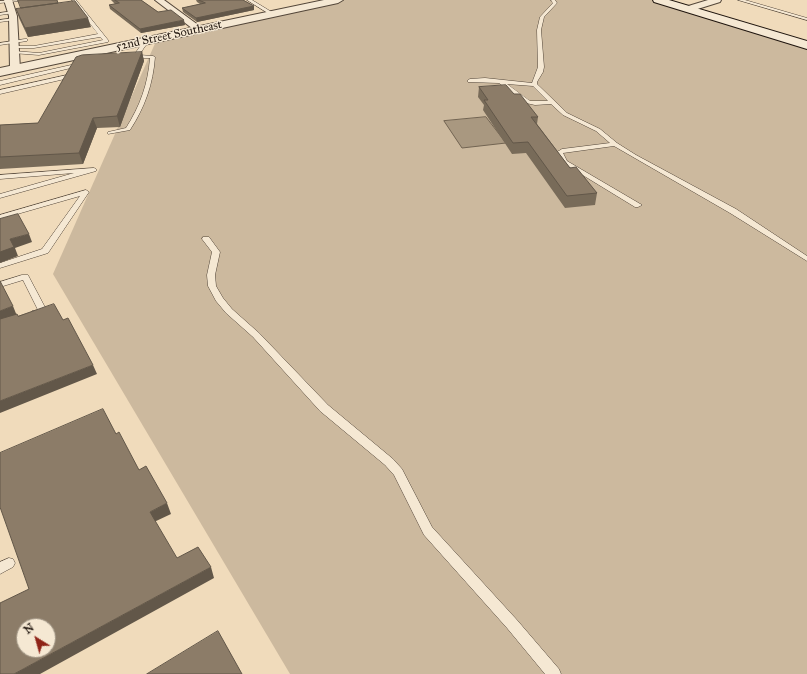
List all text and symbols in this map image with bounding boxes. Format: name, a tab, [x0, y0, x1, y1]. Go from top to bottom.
street label: 52nd Street Southeast	[115, 18, 223, 54]
north arrow	[16, 618, 56, 658]
text: N	[21, 621, 37, 637]

